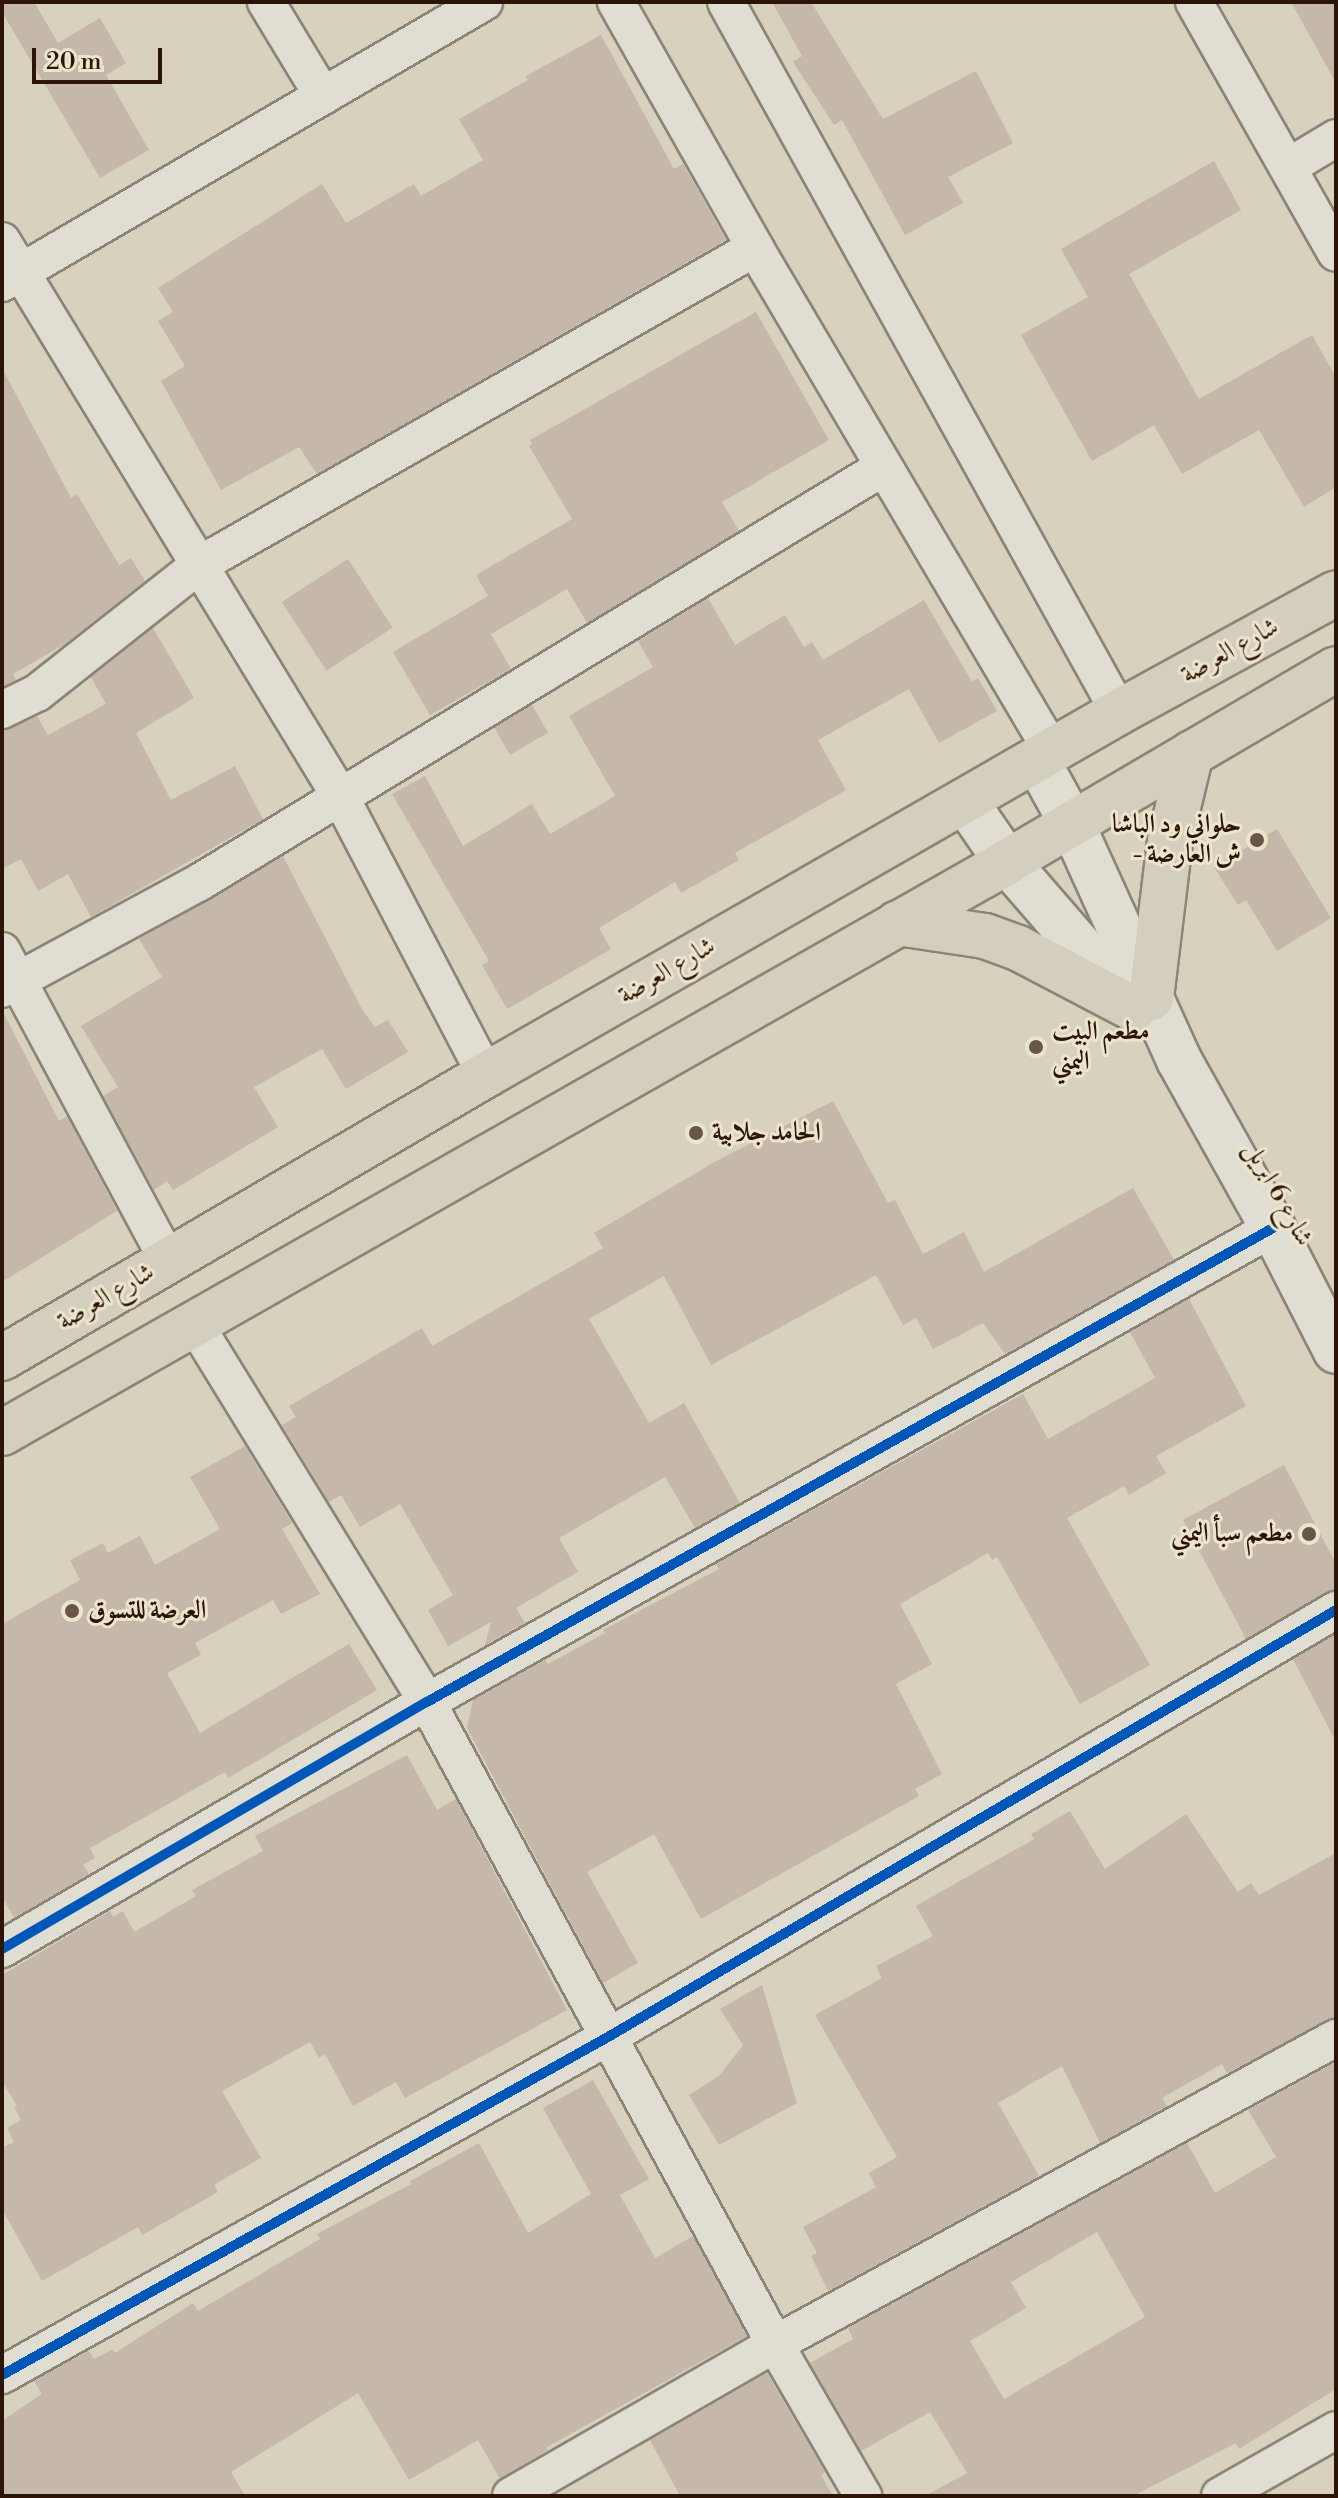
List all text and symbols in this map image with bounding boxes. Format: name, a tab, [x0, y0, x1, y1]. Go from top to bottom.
scale bar	[36, 32, 166, 82]
text: 20 m	[46, 47, 102, 77]
street label: شارع العرضة	[1176, 611, 1284, 691]
place label: حلواني ود الباشا - ش العارضة	[1112, 809, 1241, 870]
marker: حلواني ود الباشا - ش العارضة	[1248, 831, 1266, 849]
street label: شارع العرضة	[613, 931, 721, 1011]
place label: مطعم البيت اليمني	[1052, 1016, 1150, 1078]
marker: مطعم البيت اليمني	[1027, 1038, 1045, 1056]
place label: الحامد جلابية	[712, 1117, 821, 1149]
marker: الحامد جلابية	[687, 1124, 705, 1142]
street label: شارع 6 ابريل	[1237, 1136, 1319, 1252]
street label: شارع العرضة	[52, 1257, 160, 1337]
place label: مطعم سبأ اليمني	[1171, 1518, 1293, 1550]
marker: مطعم سبأ اليمني	[1300, 1525, 1318, 1543]
place label: العرضة للتسوق	[88, 1595, 206, 1627]
marker: العرضة للتسوق	[63, 1602, 81, 1620]

